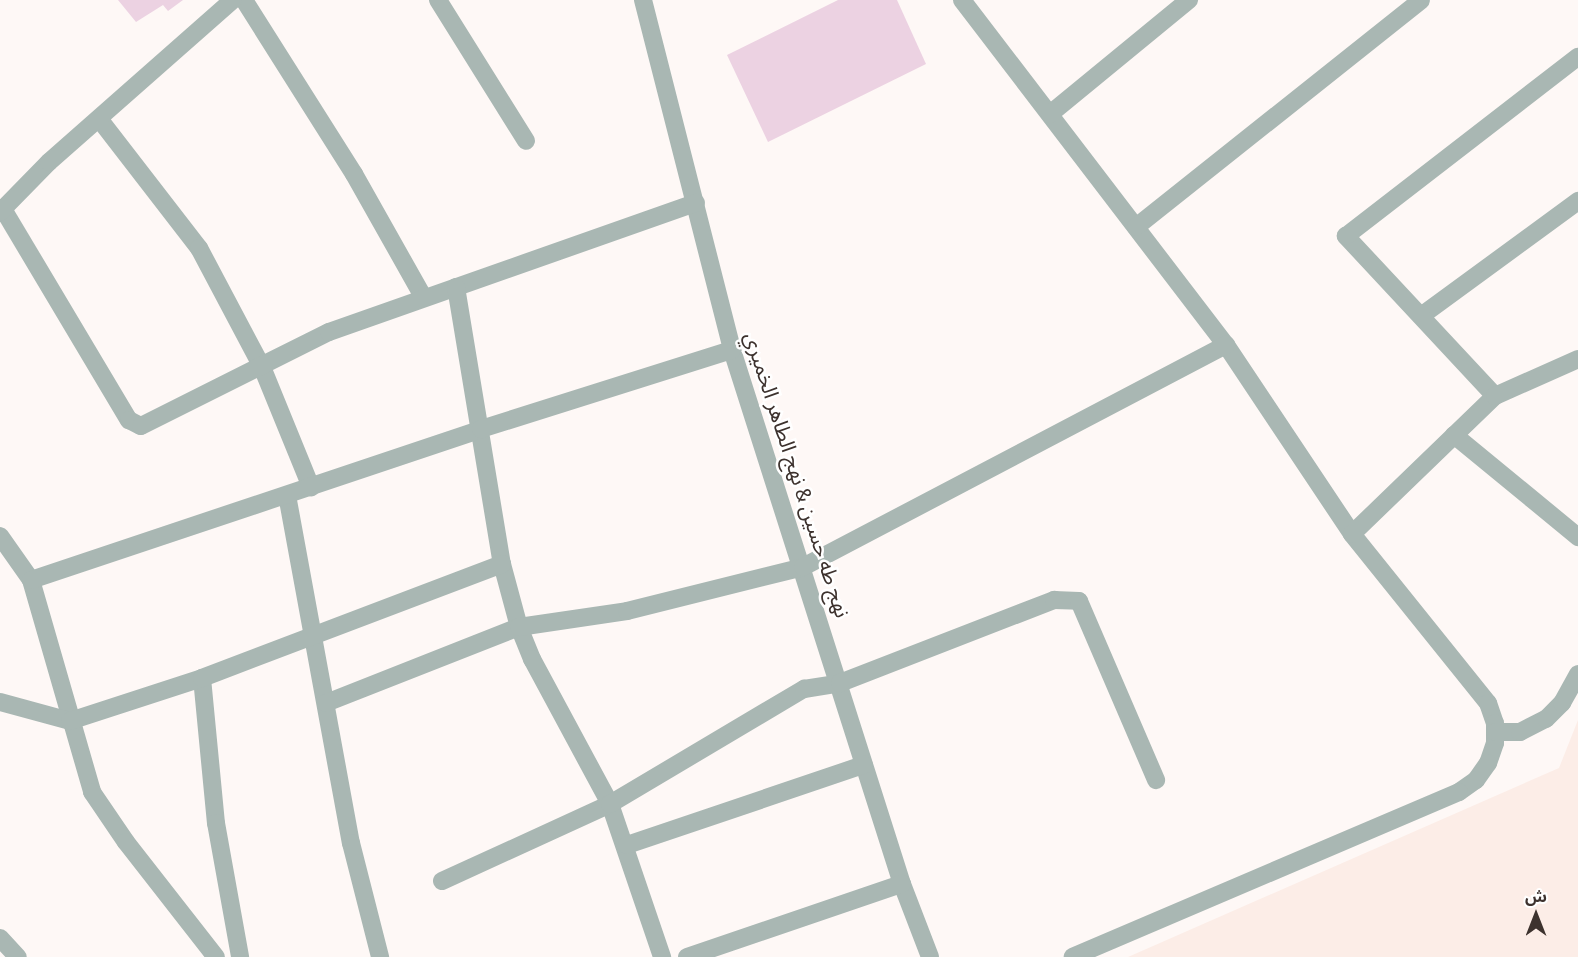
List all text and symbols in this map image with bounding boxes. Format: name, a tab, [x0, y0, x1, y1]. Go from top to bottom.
street label: نهج طه حسين & نهج الطاهر الخميري	[739, 329, 855, 621]
north arrow	[1506, 885, 1566, 945]
text: ش	[1525, 887, 1547, 906]

